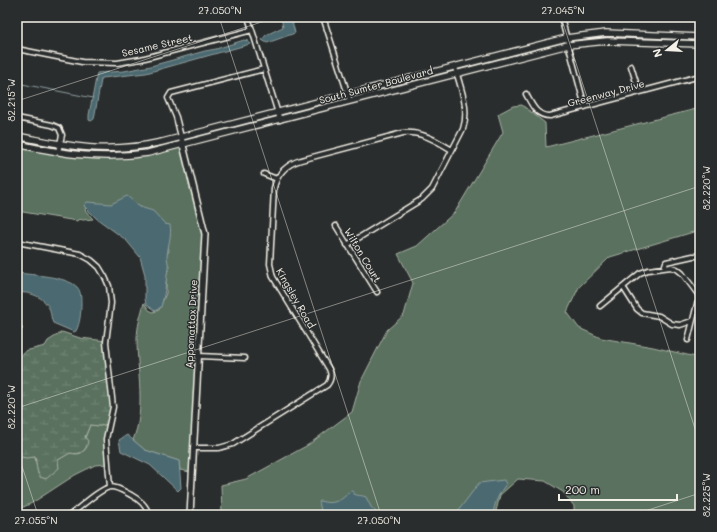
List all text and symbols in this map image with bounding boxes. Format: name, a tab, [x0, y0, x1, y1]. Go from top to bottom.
text: 27.050°N	[198, 3, 242, 17]
text: 27.045°N	[541, 3, 585, 17]
street label: Sesame Street	[120, 30, 194, 60]
north arrow	[647, 30, 687, 70]
text: N	[649, 47, 665, 60]
street label: South Sumter Boulevard	[318, 63, 434, 107]
street label: Greenway Drive	[566, 76, 646, 110]
text: 82.215°W	[4, 78, 18, 122]
text: 82.220°W	[699, 166, 713, 210]
street label: Wilton Court	[341, 225, 385, 285]
street label: Kingsley Road	[273, 265, 319, 331]
street label: Appomattox Drive	[182, 279, 200, 369]
text: 82.220°W	[4, 385, 18, 429]
text: 82.225°W	[699, 473, 713, 517]
scale bar	[559, 476, 677, 502]
text: 200 m	[565, 481, 600, 497]
text: 27.055°N	[14, 513, 58, 527]
text: 27.050°N	[357, 513, 401, 527]

